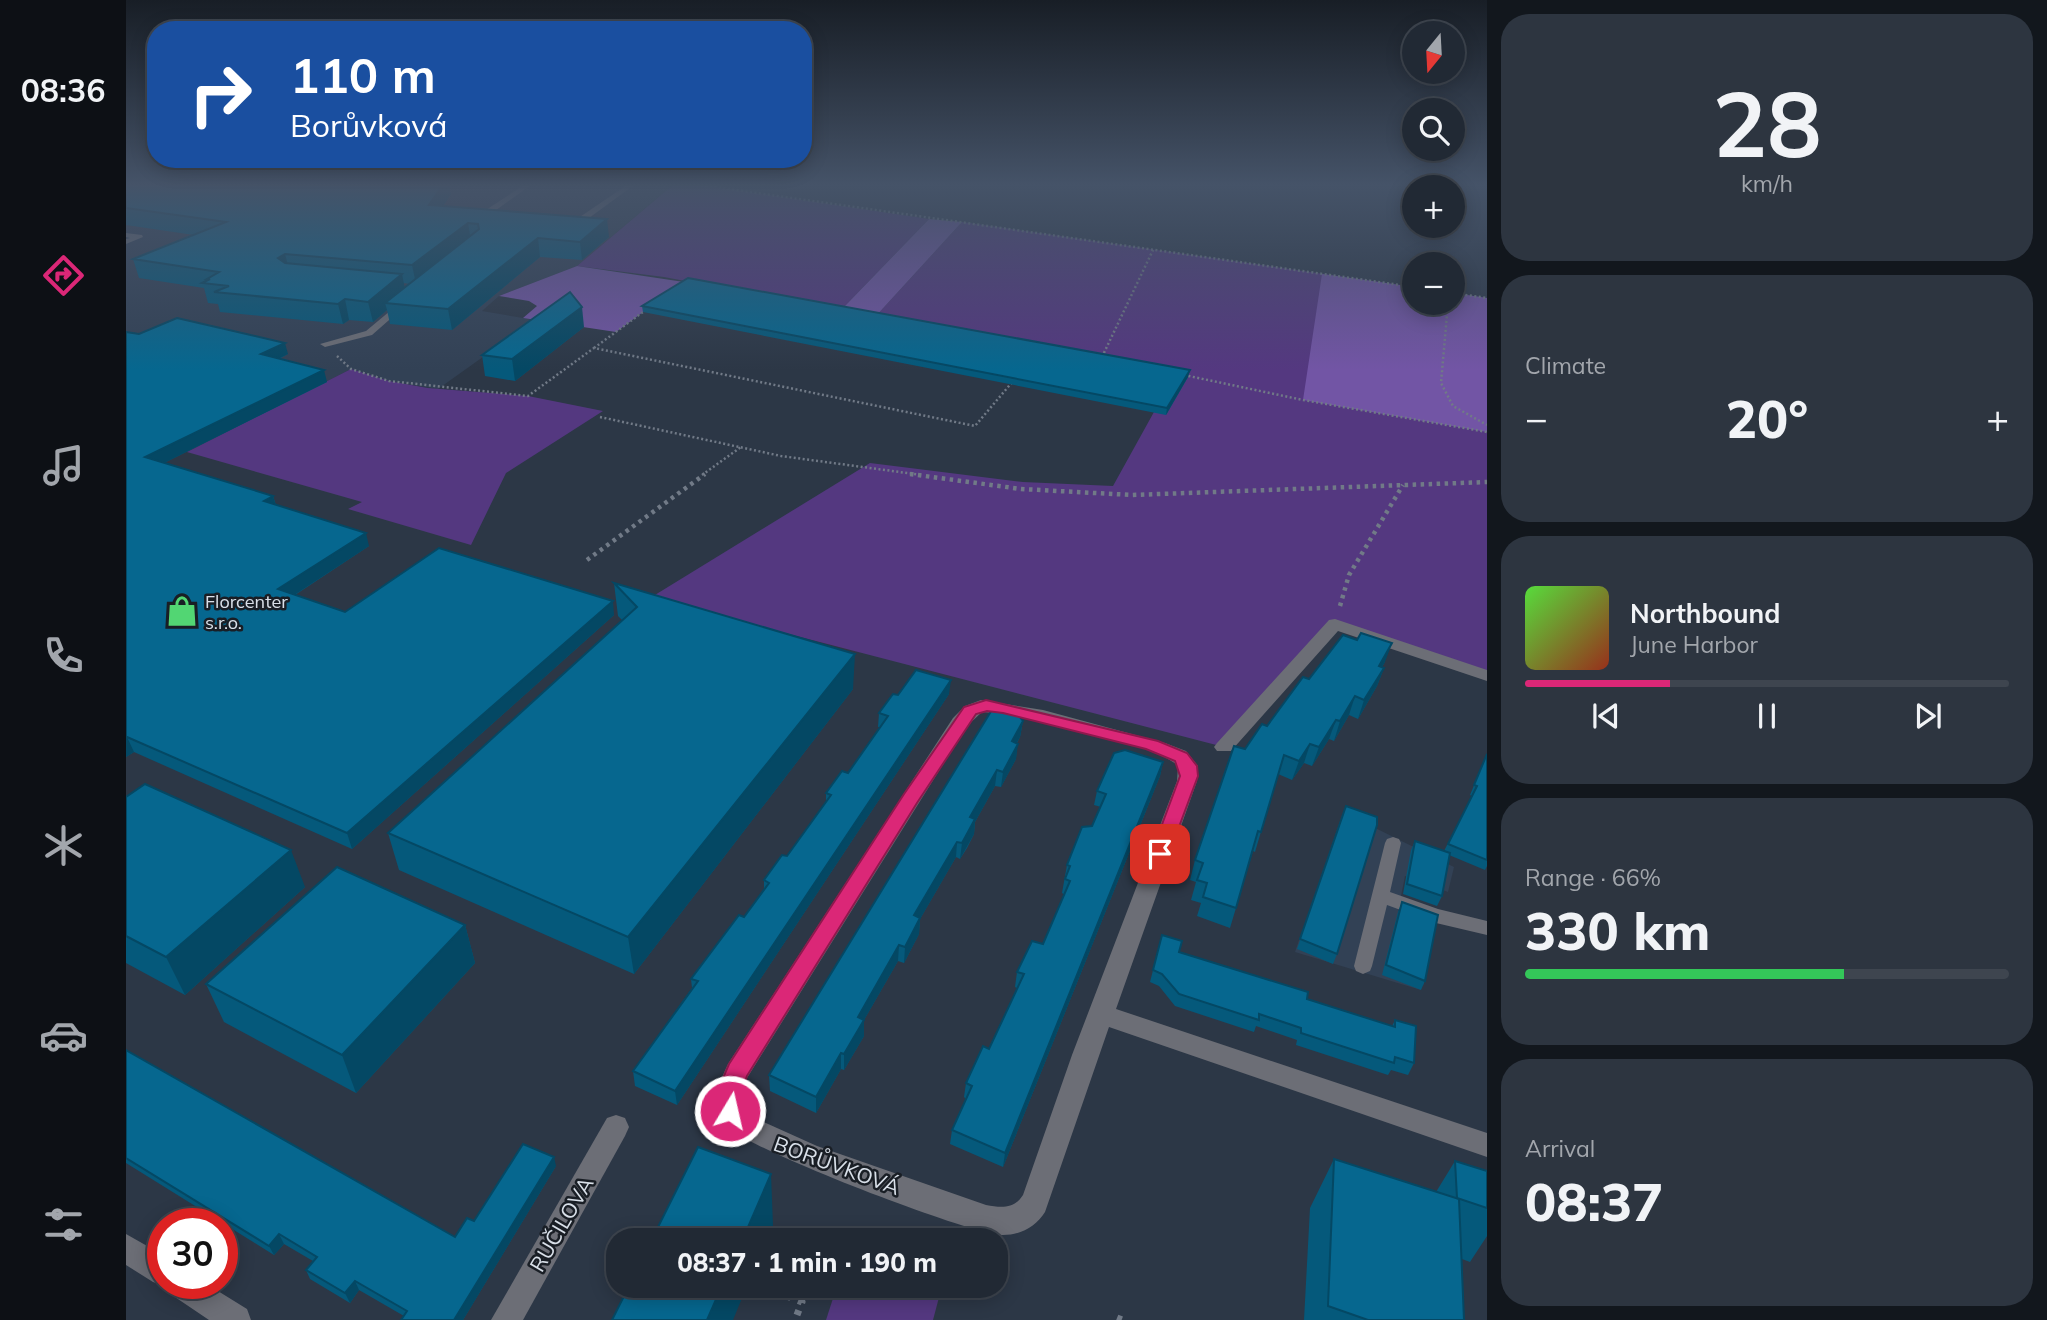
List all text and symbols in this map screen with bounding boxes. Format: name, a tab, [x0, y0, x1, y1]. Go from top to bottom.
north arrow	[1402, 21, 1465, 84]
map controls	[1402, 21, 1465, 315]
text: 110 m	[290, 44, 436, 105]
icon: right	[175, 49, 266, 140]
text: 28	[1712, 66, 1822, 180]
text: 08:36	[21, 70, 105, 110]
button: search	[1402, 98, 1465, 161]
text: Borůvková	[290, 105, 447, 145]
text: km/h	[1741, 169, 1793, 198]
button: +	[1402, 175, 1465, 238]
icon: directions	[39, 251, 88, 300]
button: −	[1402, 252, 1465, 315]
text: Climate	[1525, 351, 1606, 380]
text: 20°	[1726, 386, 1808, 451]
text: −	[1525, 394, 1548, 442]
text: +	[1986, 394, 2009, 442]
icon: music	[39, 441, 88, 490]
place label: Florcenter s.r.o.	[205, 590, 288, 634]
shop icon: Florcenter s.r.o.	[165, 594, 199, 628]
text: Northbound	[1630, 597, 1780, 630]
text: June Harbor	[1630, 630, 1758, 659]
icon: phone	[39, 631, 88, 680]
icon: previous	[1587, 697, 1625, 735]
icon: pause	[1748, 697, 1786, 735]
icon: next	[1909, 697, 1947, 735]
icon: climate	[39, 821, 88, 870]
pin	[1130, 824, 1190, 884]
icon: arrive	[1141, 835, 1179, 873]
text: Range · 66%	[1525, 863, 1661, 892]
text: 330 km	[1525, 898, 1710, 963]
icon: car	[39, 1011, 88, 1060]
position arrow	[693, 1074, 767, 1148]
street label: BORŮVKOVÁ	[770, 1129, 905, 1200]
text: Arrival	[1525, 1134, 1595, 1163]
text: 08:37	[1525, 1169, 1663, 1234]
street label: RUČILOVA	[523, 1171, 599, 1276]
icon: filters	[39, 1200, 88, 1249]
speed limit sign: 30	[147, 1208, 238, 1299]
text: 08:37 · 1 min · 190 m	[677, 1246, 937, 1279]

